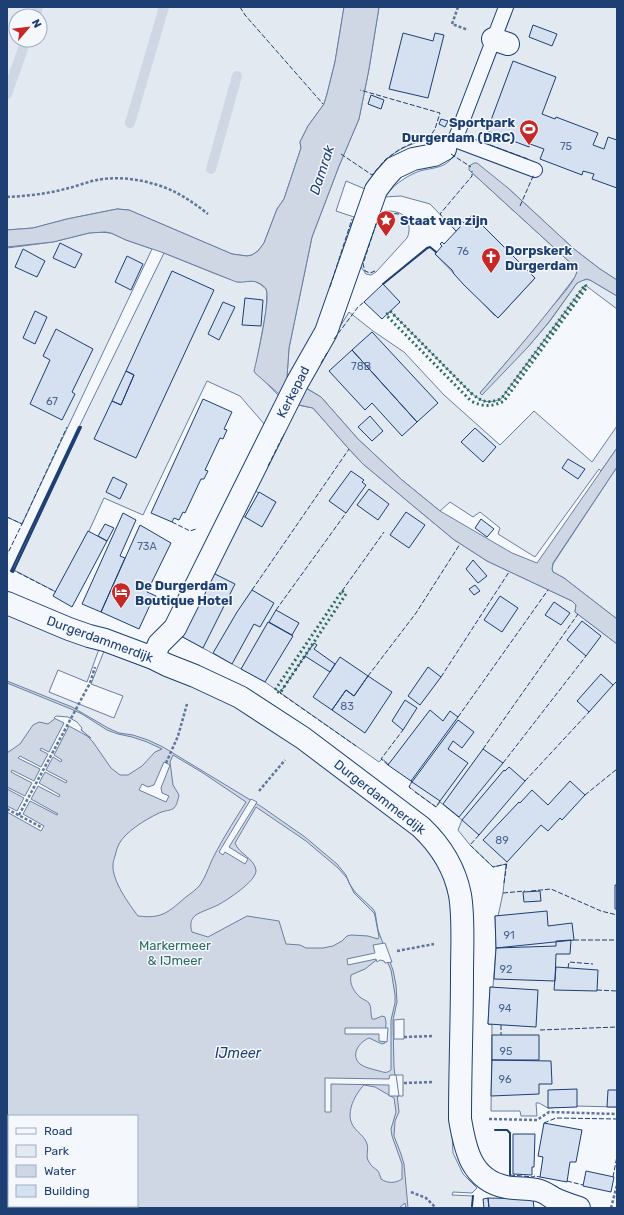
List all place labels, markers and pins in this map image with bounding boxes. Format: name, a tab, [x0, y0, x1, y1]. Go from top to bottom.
place label: Sportpark Durgerdam (DRC)	[402, 115, 515, 145]
sports icon: Sportpark Durgerdam (DRC)	[518, 118, 540, 146]
place icon: Staat van zijn	[375, 209, 397, 237]
place label: Staat van zijn	[400, 213, 488, 228]
place label: Dorpskerk Durgerdam	[505, 243, 578, 273]
church icon: Dorpskerk Durgerdam	[480, 246, 502, 274]
place label: De Durgerdam Boutique Hotel	[135, 578, 232, 608]
hotel icon: De Durgerdam Boutique Hotel	[110, 581, 132, 609]

